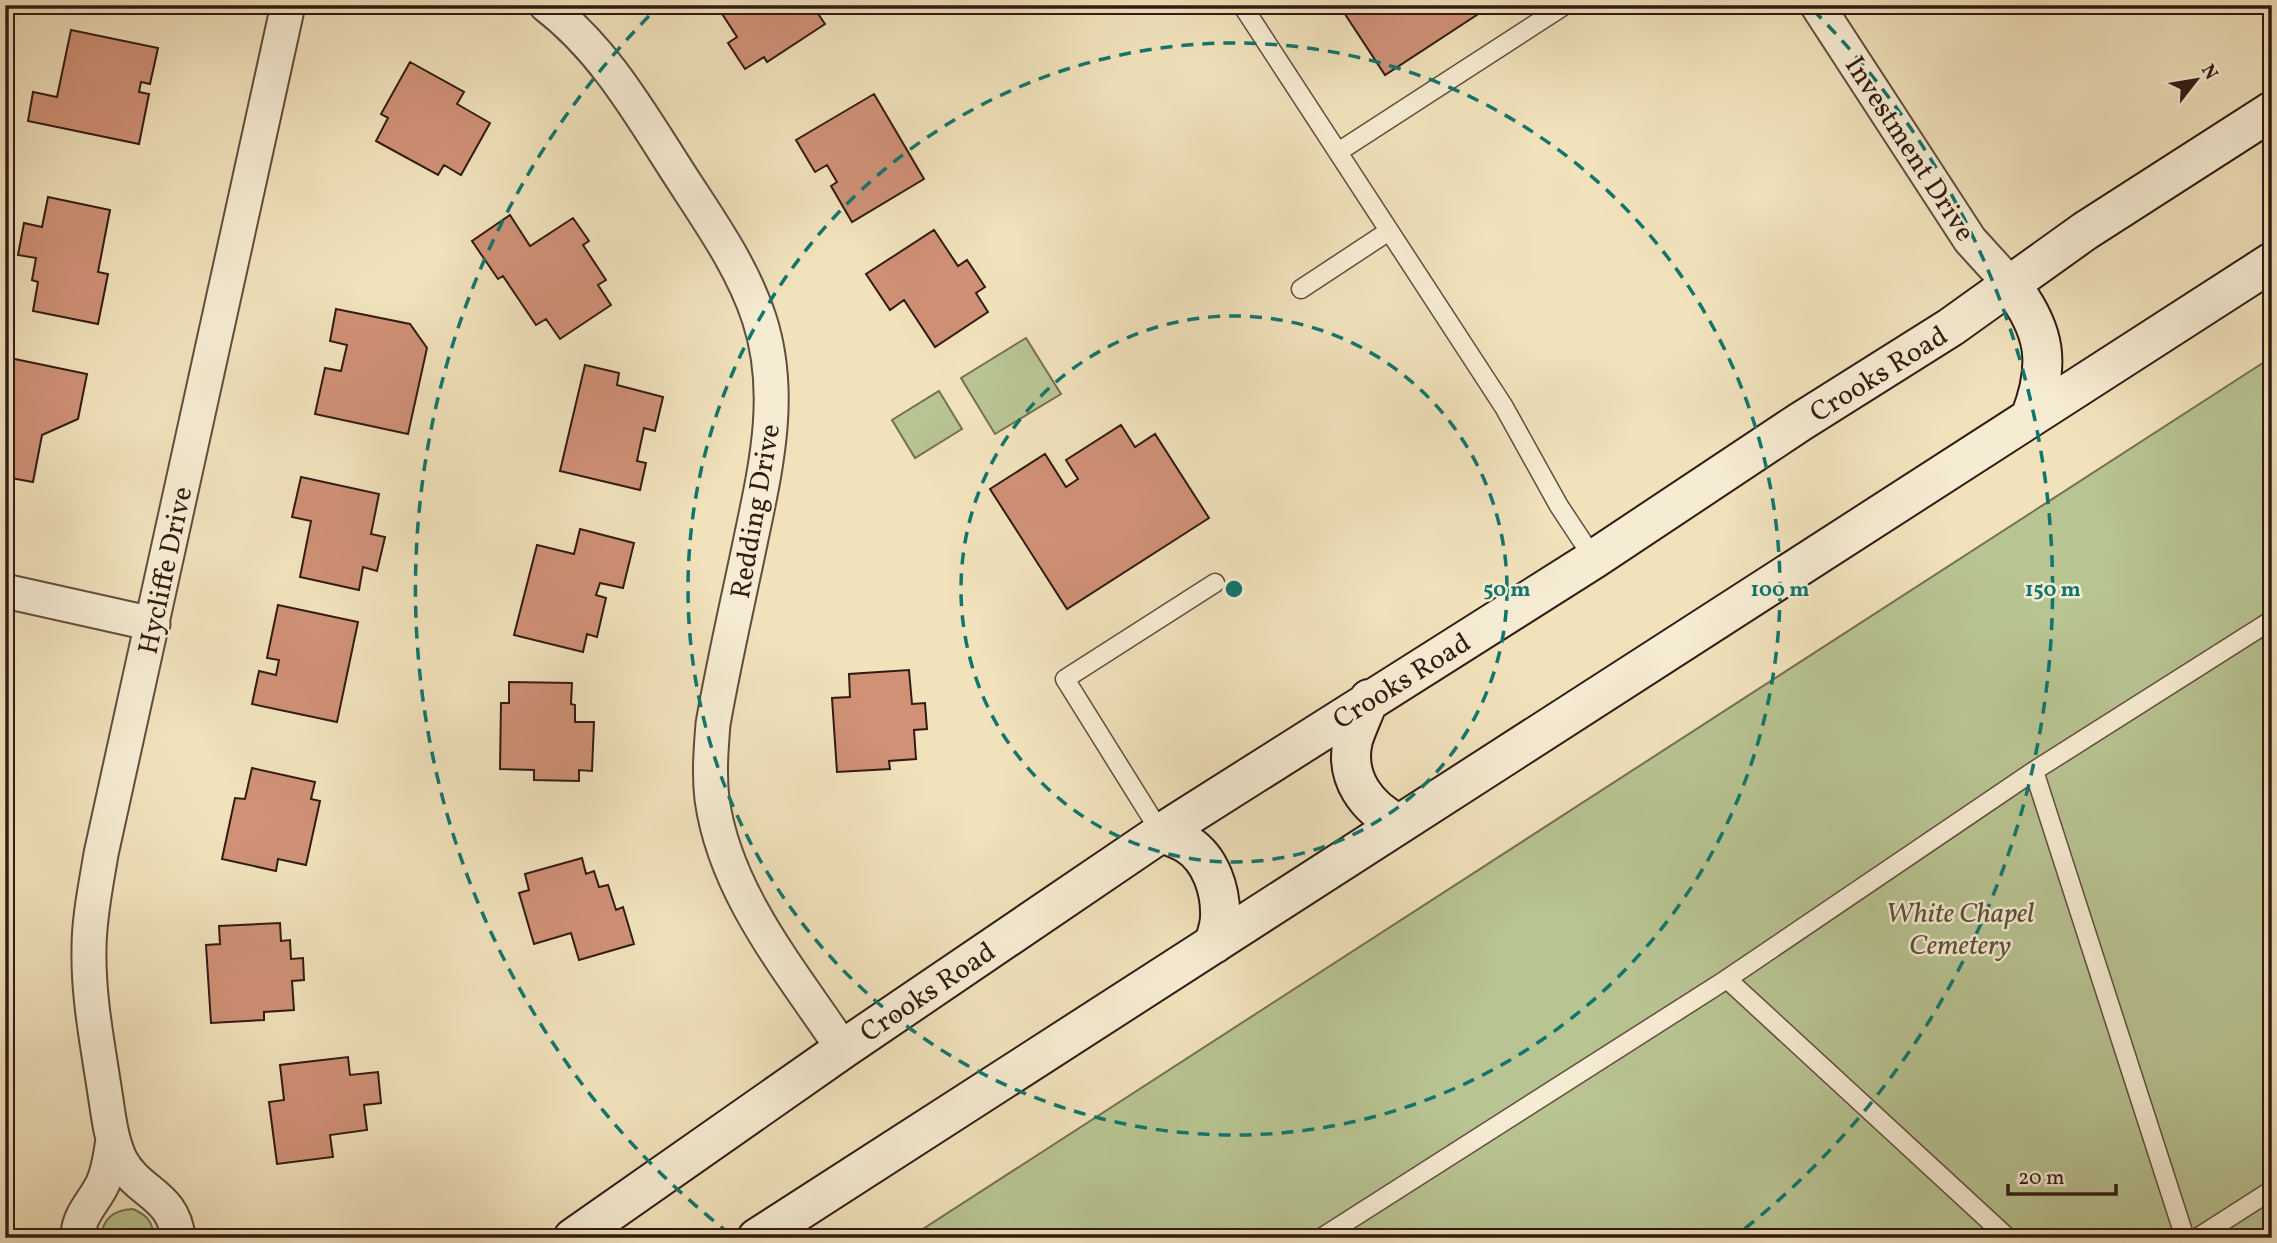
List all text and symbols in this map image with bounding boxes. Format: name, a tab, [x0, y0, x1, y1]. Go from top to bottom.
north arrow	[2162, 46, 2232, 116]
street label: Investment Drive	[1834, 49, 1983, 250]
text: N	[2194, 60, 2224, 85]
street label: Crooks Road	[1803, 317, 1956, 433]
street label: Redding Drive	[722, 421, 791, 602]
street label: Hycliffe Drive	[130, 483, 203, 658]
text: 50 m	[1483, 576, 1531, 605]
text: 100 m	[1750, 576, 1810, 605]
text: 150 m	[2025, 576, 2081, 605]
centre of rings	[1222, 577, 1246, 601]
street label: Crooks Road	[1326, 624, 1479, 740]
park label: White Chapel Cemetery	[1886, 895, 2034, 966]
street label: Crooks Road	[853, 933, 1004, 1053]
scale bar	[2008, 1152, 2116, 1196]
text: 20 m	[2018, 1164, 2064, 1193]

